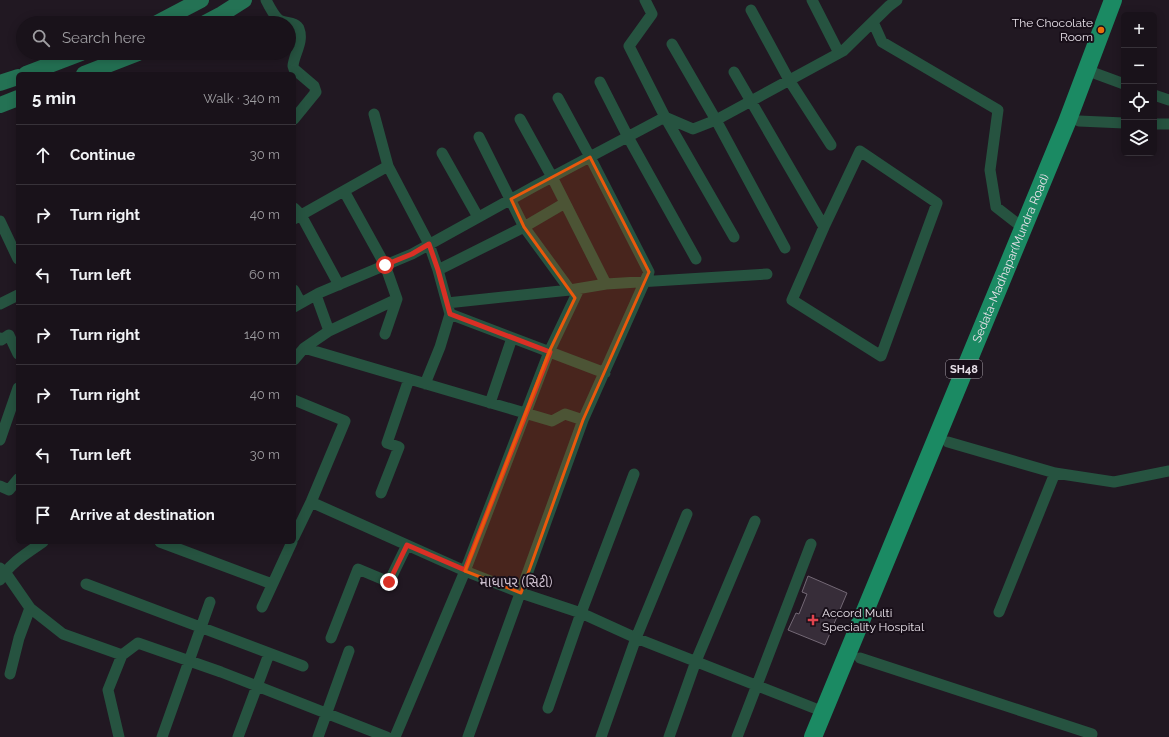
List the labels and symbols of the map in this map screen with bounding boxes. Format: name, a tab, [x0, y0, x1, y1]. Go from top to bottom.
place label: The Chocolate Room	[1012, 16, 1093, 44]
marker: The Chocolate Room	[1096, 25, 1106, 35]
street label: Sedata-Madhapar(Mundra Road)	[970, 172, 1052, 345]
route start	[376, 256, 394, 274]
road number: SH48	[946, 360, 982, 378]
route end	[380, 573, 398, 591]
district label: માધાપર (સિટી)	[479, 574, 553, 590]
place label: Accord Multi Speciality Hospital	[822, 606, 925, 634]
marker: Accord Multi Speciality Hospital	[807, 614, 819, 626]

